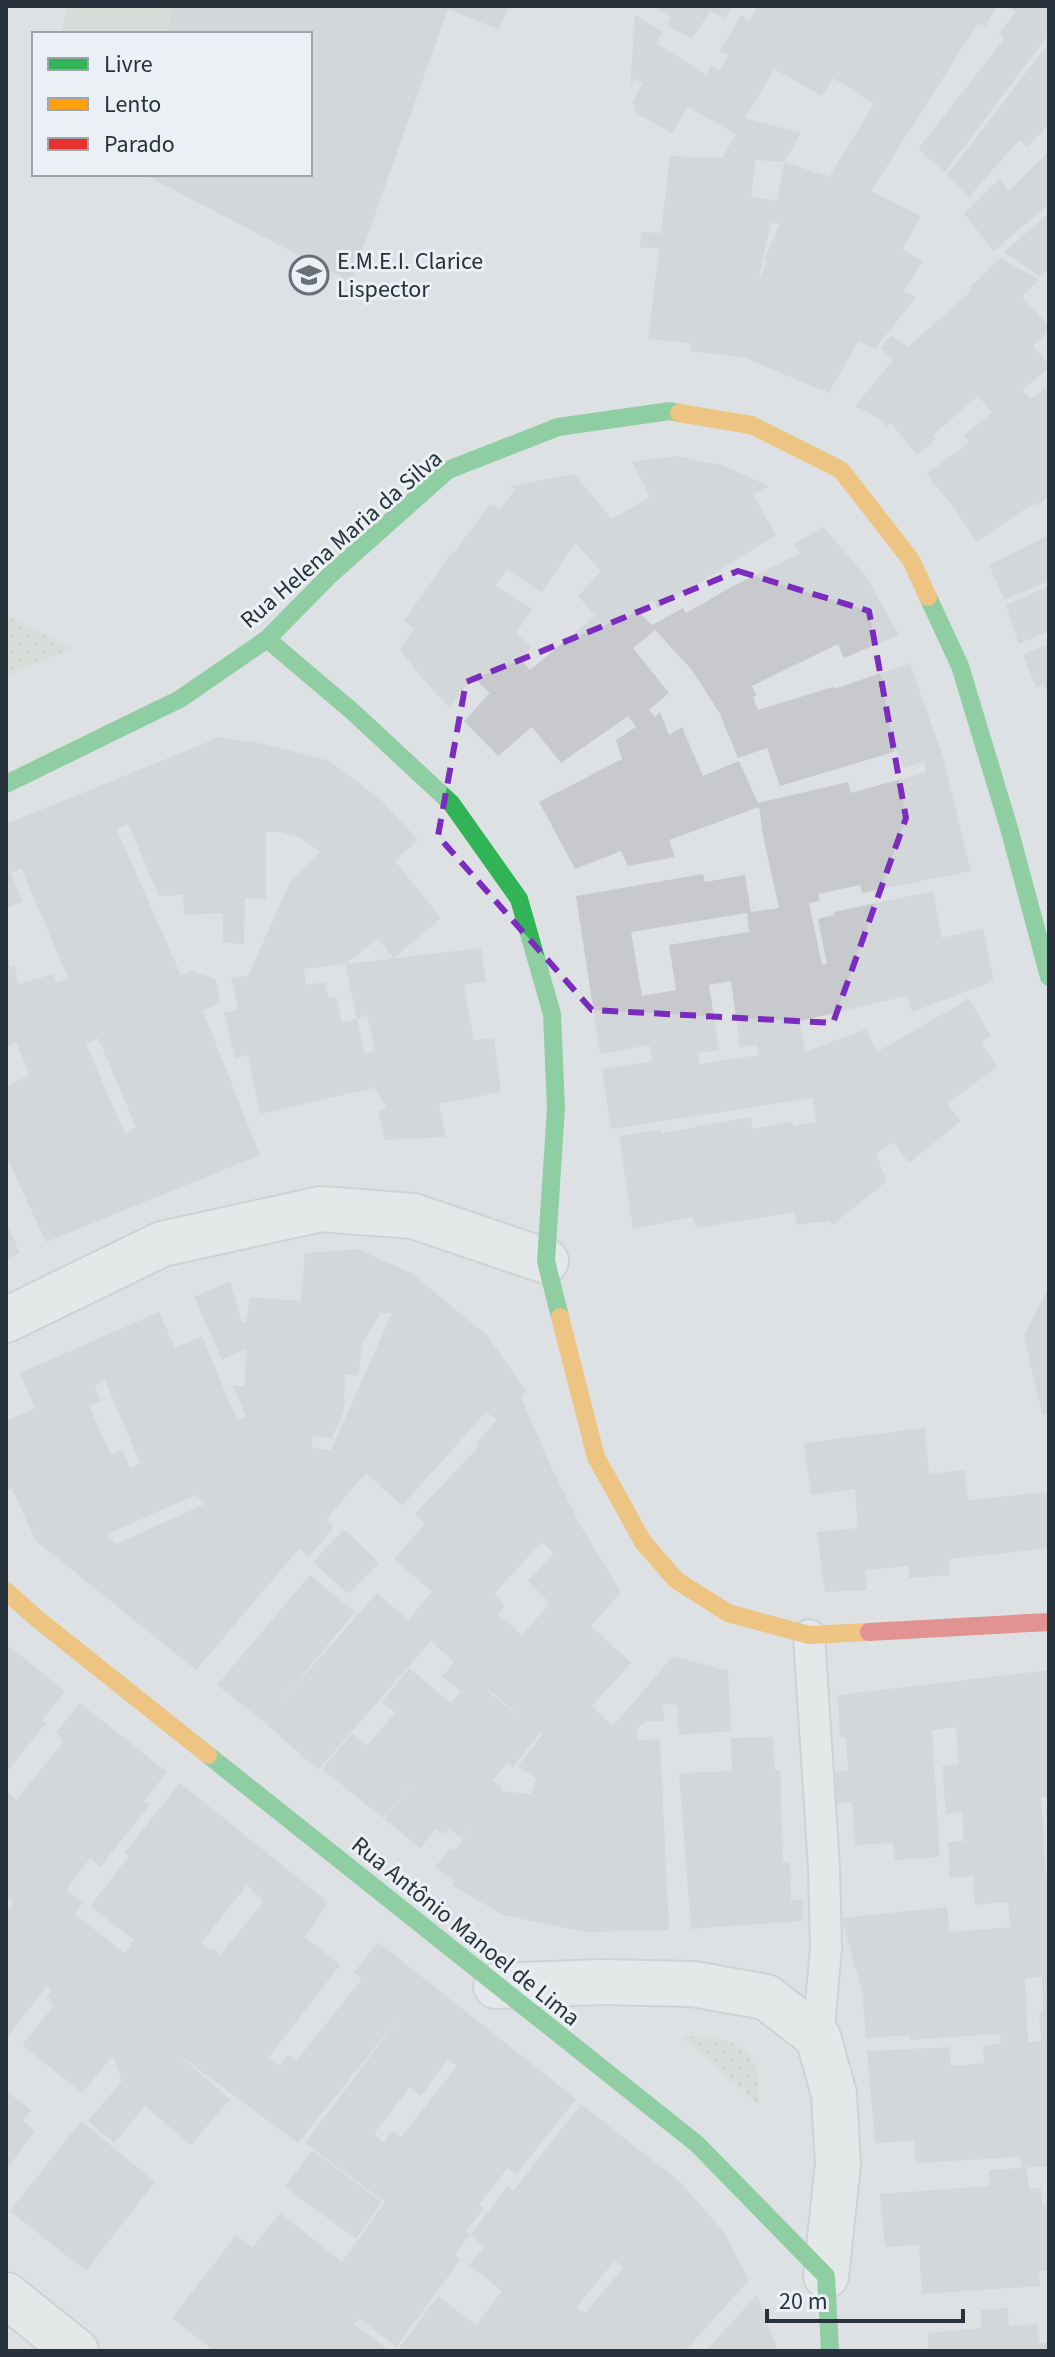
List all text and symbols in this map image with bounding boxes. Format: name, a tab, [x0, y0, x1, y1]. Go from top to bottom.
legend	[32, 32, 312, 176]
text: Livre	[104, 47, 153, 82]
text: Lento	[104, 87, 161, 122]
text: Parado	[104, 127, 175, 162]
place label: E.M.E.I. Clarice Lispector	[337, 244, 483, 307]
school or university icon: E.M.E.I. Clarice Lispector	[288, 254, 330, 296]
street label: Rua Helena Maria da Silva	[233, 442, 450, 637]
street label: Rua Antônio Manoel de Lima	[344, 1828, 588, 2035]
scale bar	[767, 2273, 963, 2323]
text: 20 m	[779, 2284, 828, 2319]

